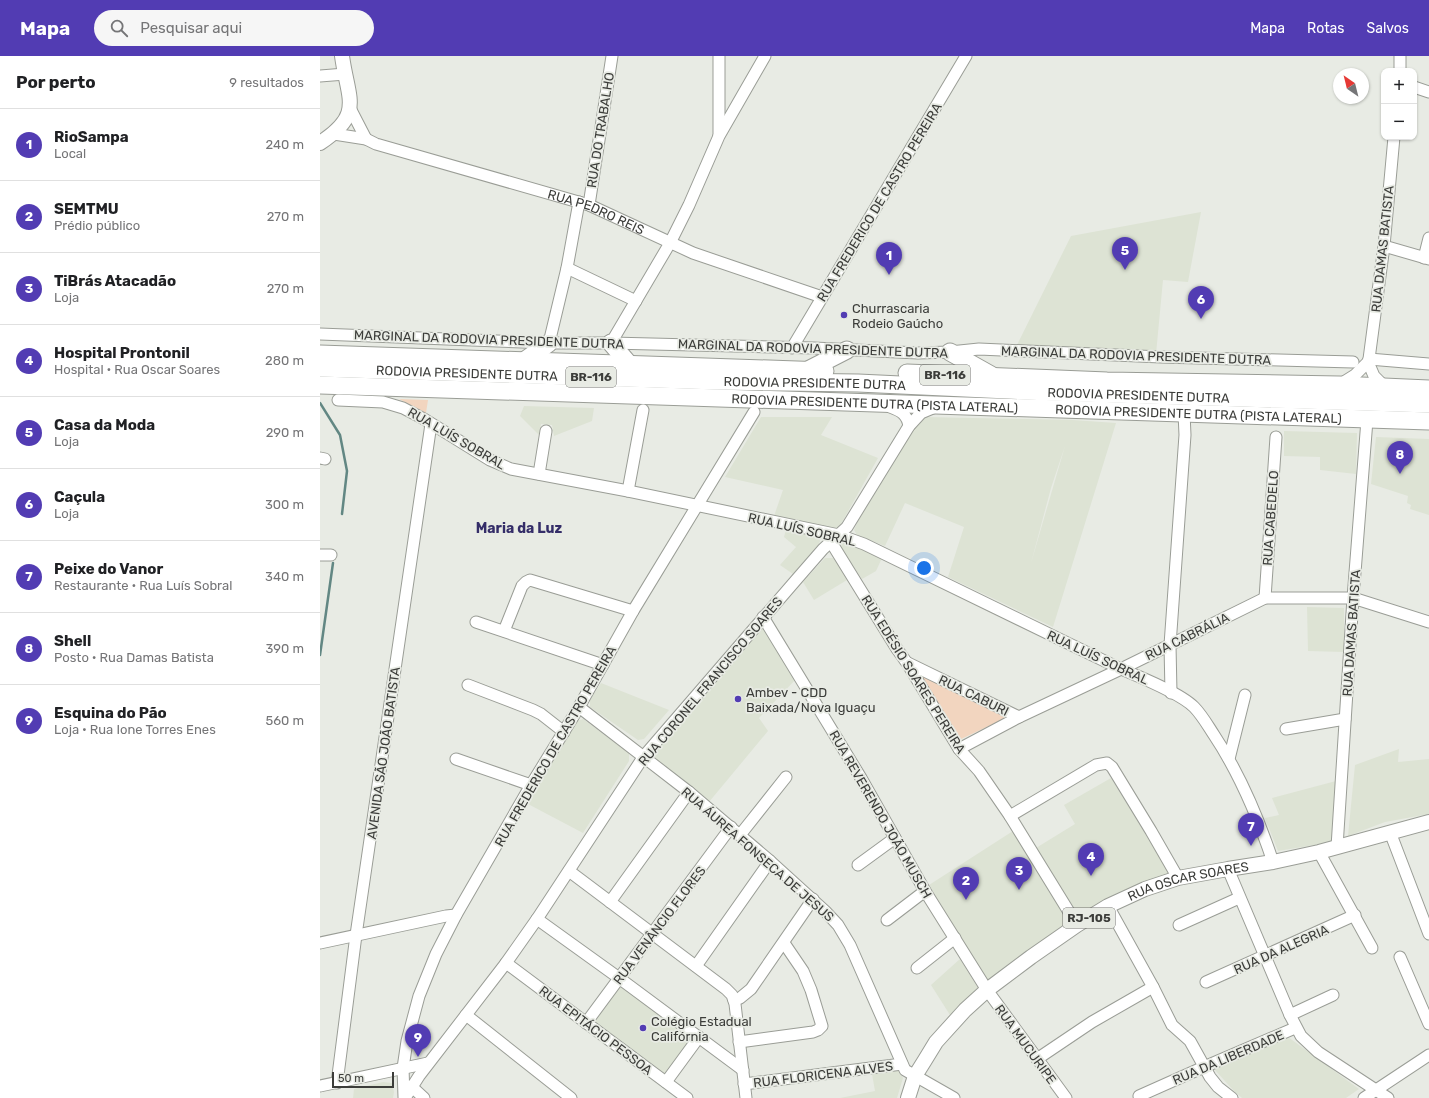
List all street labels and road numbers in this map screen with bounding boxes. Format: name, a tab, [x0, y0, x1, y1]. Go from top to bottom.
street label: RUA DO TRABALHO	[584, 71, 617, 189]
street label: RUA FREDERICO DE CASTRO PEREIRA	[814, 100, 945, 304]
street label: RUA DAMAS BATISTA	[1368, 185, 1397, 313]
street label: RUA PEDRO REIS	[546, 187, 647, 238]
street label: MARGINAL DA RODOVIA PRESIDENTE DUTRA	[354, 327, 625, 352]
street label: MARGINAL DA RODOVIA PRESIDENTE DUTRA	[678, 336, 949, 361]
street label: MARGINAL DA RODOVIA PRESIDENTE DUTRA	[1001, 343, 1272, 368]
street label: RODOVIA PRESIDENTE DUTRA	[376, 363, 559, 384]
road number: BR-116	[920, 365, 970, 385]
road number: BR-116	[566, 367, 616, 387]
street label: RODOVIA PRESIDENTE DUTRA	[724, 374, 906, 393]
street label: RODOVIA PRESIDENTE DUTRA	[1047, 385, 1230, 406]
street label: RODOVIA PRESIDENTE DUTRA (PISTA LATERAL)	[731, 391, 1018, 416]
street label: RODOVIA PRESIDENTE DUTRA (PISTA LATERAL)	[1055, 402, 1342, 426]
street label: RUA LUÍS SOBRAL	[405, 404, 509, 473]
street label: RUA CABEDELO	[1260, 470, 1281, 566]
street label: RUA LUÍS SOBRAL	[747, 510, 858, 549]
street label: RUA DAMAS BATISTA	[1340, 569, 1363, 697]
street label: RUA EDÉSIO SOARES PEREIRA	[859, 592, 969, 756]
street label: RUA CORONEL FRANCISCO SOARES	[635, 594, 785, 769]
street label: RUA CABRÁLIA	[1143, 609, 1232, 663]
street label: RUA LUÍS SOBRAL	[1045, 627, 1151, 688]
street label: RUA FREDERICO DE CASTRO PEREIRA	[492, 643, 619, 849]
street label: AVENIDA SÃO JOÃO BATISTA	[364, 666, 403, 840]
street label: RUA CABURI	[936, 672, 1011, 719]
street label: RUA REVERENDO JOÃO MUSCH	[826, 728, 935, 901]
street label: RUA ÁUREA FONSECA DE JESUS	[678, 784, 837, 925]
street label: RUA OSCAR SOARES	[1125, 859, 1250, 904]
street label: RUA VENÂNCIO FLORES	[610, 863, 709, 987]
road number: RJ-105	[1063, 908, 1115, 928]
street label: RUA DA ALEGRIA	[1231, 922, 1331, 977]
street label: RUA EPITÁCIO PESSOA	[536, 983, 655, 1078]
street label: RUA MUCURIPE	[992, 1002, 1060, 1087]
street label: RUA DA LIBERDADE	[1170, 1027, 1286, 1088]
street label: RUA FLORICENA ALVES	[752, 1058, 894, 1091]

